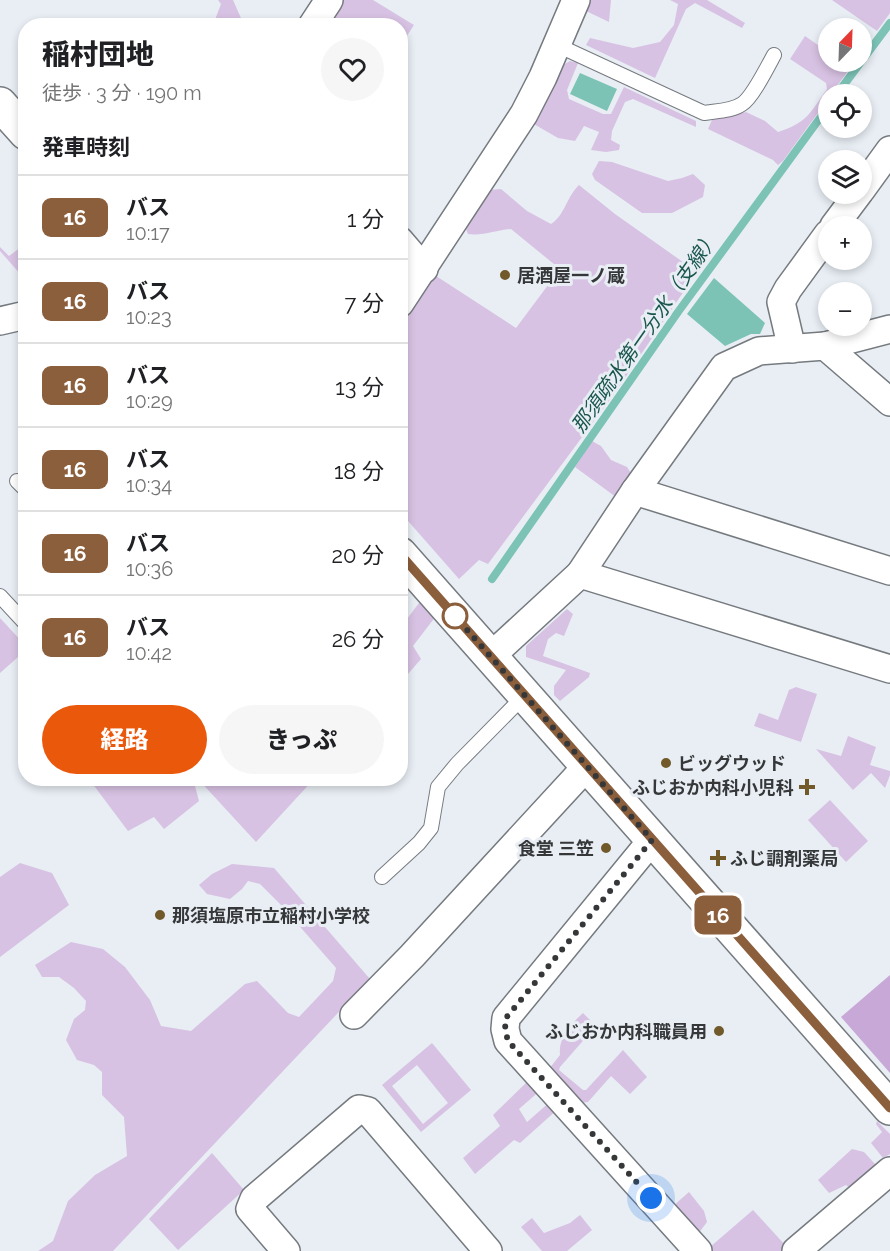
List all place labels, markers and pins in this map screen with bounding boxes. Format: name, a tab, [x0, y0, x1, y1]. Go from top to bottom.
place label: 居酒屋一ノ蔵	[517, 265, 625, 286]
marker: 居酒屋一ノ蔵	[498, 268, 512, 282]
unlabelled marker	[442, 603, 468, 629]
place label: ビッグウッド	[678, 753, 786, 774]
marker: ビッグウッド	[659, 756, 673, 770]
place label: ふじおか内科小児科	[632, 777, 794, 798]
marker: ふじおか内科小児科	[798, 778, 816, 796]
place label: 食堂 三笠	[518, 838, 594, 859]
marker: 食堂 三笠	[599, 841, 613, 855]
place label: ふじ調剤薬局	[730, 848, 838, 869]
marker: ふじ調剤薬局	[711, 851, 725, 865]
place label: 那須塩原市立稲村小学校	[172, 905, 370, 926]
marker: 那須塩原市立稲村小学校	[153, 908, 167, 922]
place label: ふじおか内科職員用	[545, 1021, 707, 1042]
marker: ふじおか内科職員用	[712, 1024, 726, 1038]

